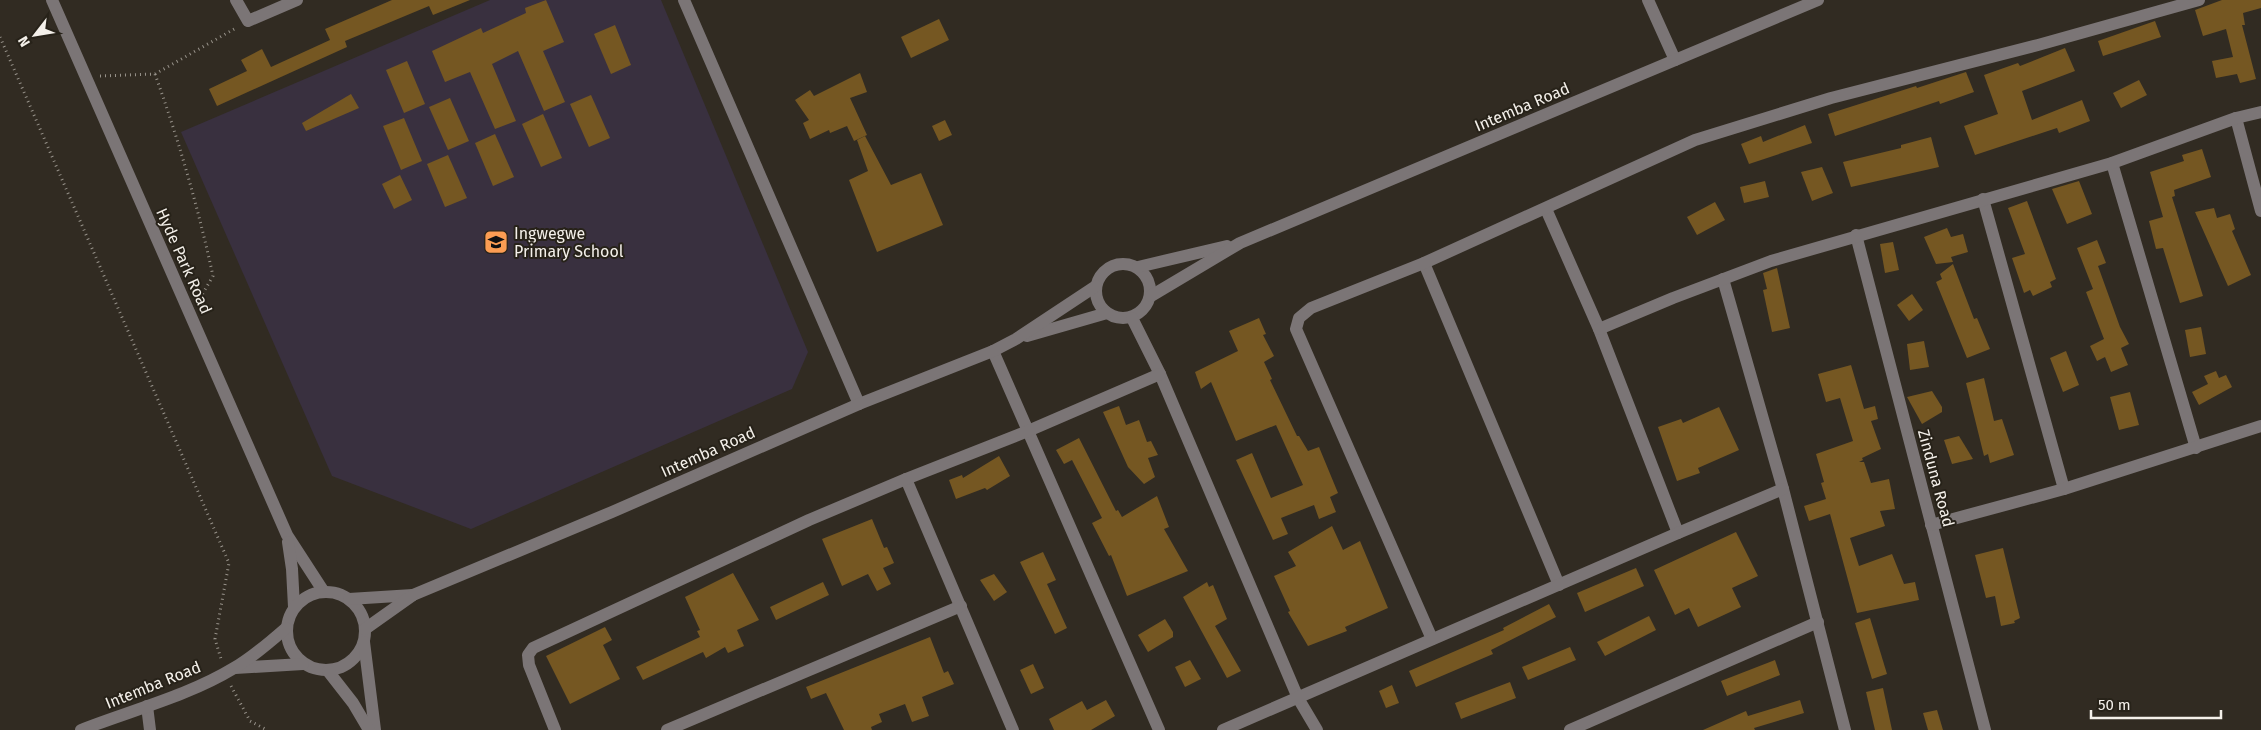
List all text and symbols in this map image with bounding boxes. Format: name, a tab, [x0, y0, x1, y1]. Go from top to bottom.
north arrow	[10, 10, 60, 60]
text: N	[15, 33, 34, 50]
street label: Intemba Road	[1472, 78, 1572, 136]
street label: Hyde Park Road	[152, 205, 216, 317]
place label: Ingwegwe Primary School	[514, 224, 624, 261]
school or university icon: Ingwegwe Primary School	[483, 229, 509, 255]
street label: Intemba Road	[658, 423, 758, 481]
street label: Zinduna Road	[1914, 427, 1958, 529]
street label: Intemba Road	[103, 657, 203, 713]
scale bar	[2091, 688, 2221, 720]
text: 50 m	[2098, 696, 2131, 714]

